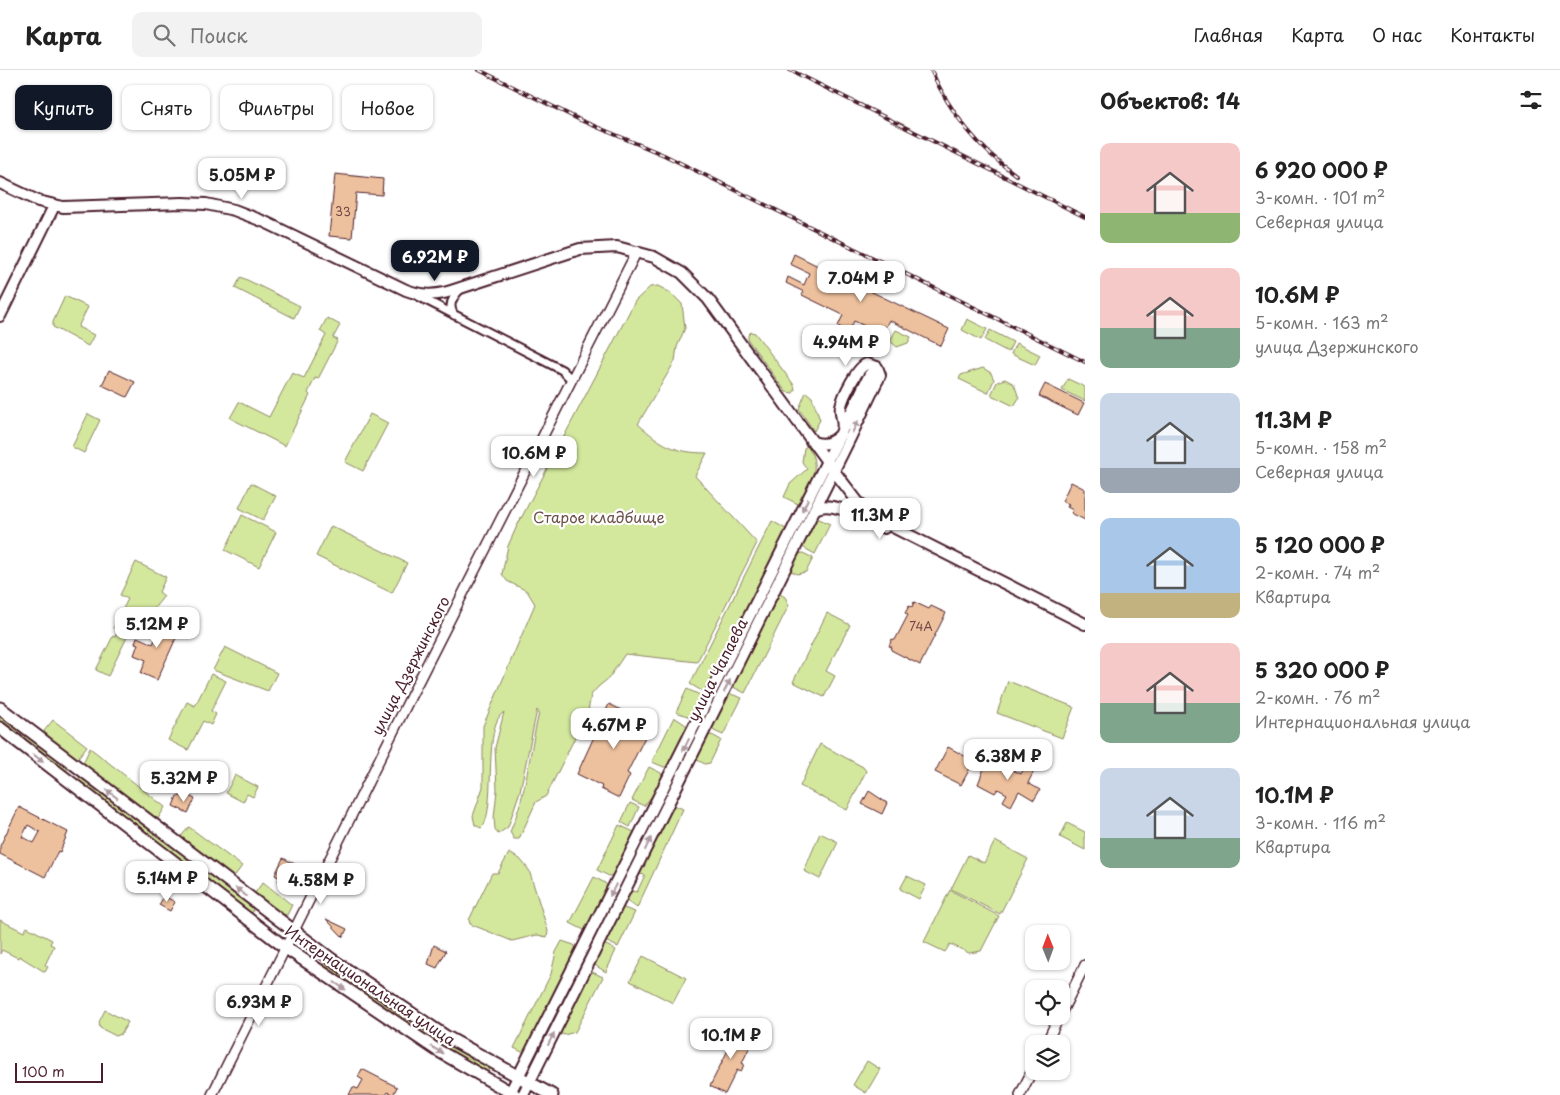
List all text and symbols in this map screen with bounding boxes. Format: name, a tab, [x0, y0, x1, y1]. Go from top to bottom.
search box	[132, 12, 482, 57]
text: Карта	[25, 17, 102, 53]
icon: search	[150, 21, 178, 49]
text: Поиск	[190, 21, 248, 49]
text: Главная	[1194, 21, 1263, 48]
text: Карта	[1291, 21, 1344, 48]
text: О нас	[1372, 21, 1422, 48]
text: Контакты	[1450, 21, 1535, 48]
text: Объектов: 14	[1100, 84, 1240, 116]
chip: Купить	[15, 85, 112, 130]
chip: Снять	[122, 85, 210, 130]
chip: Фильтры	[220, 85, 332, 130]
chip: Новое	[342, 85, 433, 130]
icon: filters	[1517, 86, 1545, 114]
text: 6 920 000 ₽	[1255, 153, 1388, 185]
pin: 5.05M ₽	[196, 158, 288, 200]
text: 5.05M ₽	[209, 162, 275, 186]
icon: home	[1140, 163, 1200, 223]
text: 3-комн. · 101 m²	[1255, 185, 1385, 209]
house number: 33	[335, 202, 351, 220]
text: Северная улица	[1255, 209, 1384, 233]
pin: 6.92M ₽	[389, 240, 481, 282]
text: 6.92M ₽	[402, 244, 468, 268]
pin: 7.04M ₽	[815, 260, 907, 303]
text: 7.04M ₽	[828, 265, 894, 289]
text: 10.6M ₽	[1255, 278, 1339, 310]
icon: home	[1140, 288, 1200, 348]
text: 5-комн. · 163 m²	[1255, 310, 1389, 334]
pin: 4.94M ₽	[800, 324, 892, 367]
text: 4.94M ₽	[813, 329, 879, 353]
text: улица Дзержинского	[1255, 334, 1419, 358]
text: 11.3M ₽	[1255, 403, 1332, 435]
icon: home	[1140, 413, 1200, 473]
one-way arrow	[851, 420, 859, 435]
text: 5-комн. · 158 m²	[1255, 435, 1387, 459]
pin: 10.6M ₽	[488, 436, 580, 478]
text: 10.6M ₽	[502, 440, 566, 464]
text: Северная улица	[1255, 459, 1384, 483]
one-way arrow	[801, 498, 809, 512]
pin: 11.3M ₽	[834, 498, 926, 540]
text: 11.3M ₽	[851, 502, 909, 526]
park label: Старое кладбище	[533, 505, 665, 528]
text: 5 120 000 ₽	[1255, 528, 1385, 560]
icon: home	[1140, 538, 1200, 598]
text: 2-комн. · 74 m²	[1255, 560, 1380, 584]
text: Квартира	[1255, 584, 1330, 608]
street label: улица Дзержинского	[365, 592, 455, 739]
pin: 5.12M ₽	[111, 606, 203, 649]
text: 5.12M ₽	[126, 611, 188, 635]
street label: улица Чапаева	[681, 613, 753, 725]
house number: 74А	[909, 617, 933, 635]
text: 5 320 000 ₽	[1255, 653, 1389, 685]
icon: home	[1140, 663, 1200, 723]
one-way arrow	[723, 678, 731, 693]
text: 2-комн. · 76 m²	[1255, 685, 1380, 709]
pin: 4.67M ₽	[568, 708, 660, 750]
text: Интернациональная улица	[1255, 709, 1470, 733]
text: 4.67M ₽	[582, 712, 646, 736]
one-way arrow	[682, 738, 690, 752]
pin: 6.38M ₽	[962, 738, 1054, 781]
text: 6.38M ₽	[975, 743, 1041, 767]
one-way arrow	[31, 752, 44, 763]
pin: 5.32M ₽	[138, 760, 230, 803]
text: 5.32M ₽	[151, 765, 217, 789]
text: 10.1M ₽	[1255, 778, 1334, 810]
one-way arrow	[106, 788, 119, 799]
icon: home	[1140, 788, 1200, 848]
text: 3-комн. · 116 m²	[1255, 810, 1386, 834]
text: Квартира	[1255, 834, 1330, 858]
one-way arrow	[644, 836, 652, 851]
pin: 5.14M ₽	[121, 860, 213, 903]
pin: 4.58M ₽	[275, 862, 367, 905]
text: 5.14M ₽	[136, 865, 198, 889]
text: 4.58M ₽	[288, 867, 354, 891]
one-way arrow	[609, 883, 617, 897]
one-way arrow	[235, 887, 248, 898]
street label: Интернациональная улица	[281, 919, 461, 1051]
north arrow	[1025, 925, 1070, 970]
map controls	[1025, 925, 1070, 1080]
button: locate	[1025, 980, 1070, 1025]
one-way arrow	[334, 981, 347, 991]
pin: 6.93M ₽	[213, 984, 305, 1027]
text: 6.93M ₽	[227, 989, 291, 1013]
pin: 10.1M ₽	[685, 1018, 777, 1060]
text: 10.1M ₽	[701, 1022, 761, 1046]
one-way arrow	[547, 1032, 555, 1046]
button: layers	[1025, 1035, 1070, 1080]
one-way arrow	[431, 1046, 444, 1055]
scale bar	[15, 1060, 102, 1083]
text: 100 m	[22, 1061, 65, 1082]

